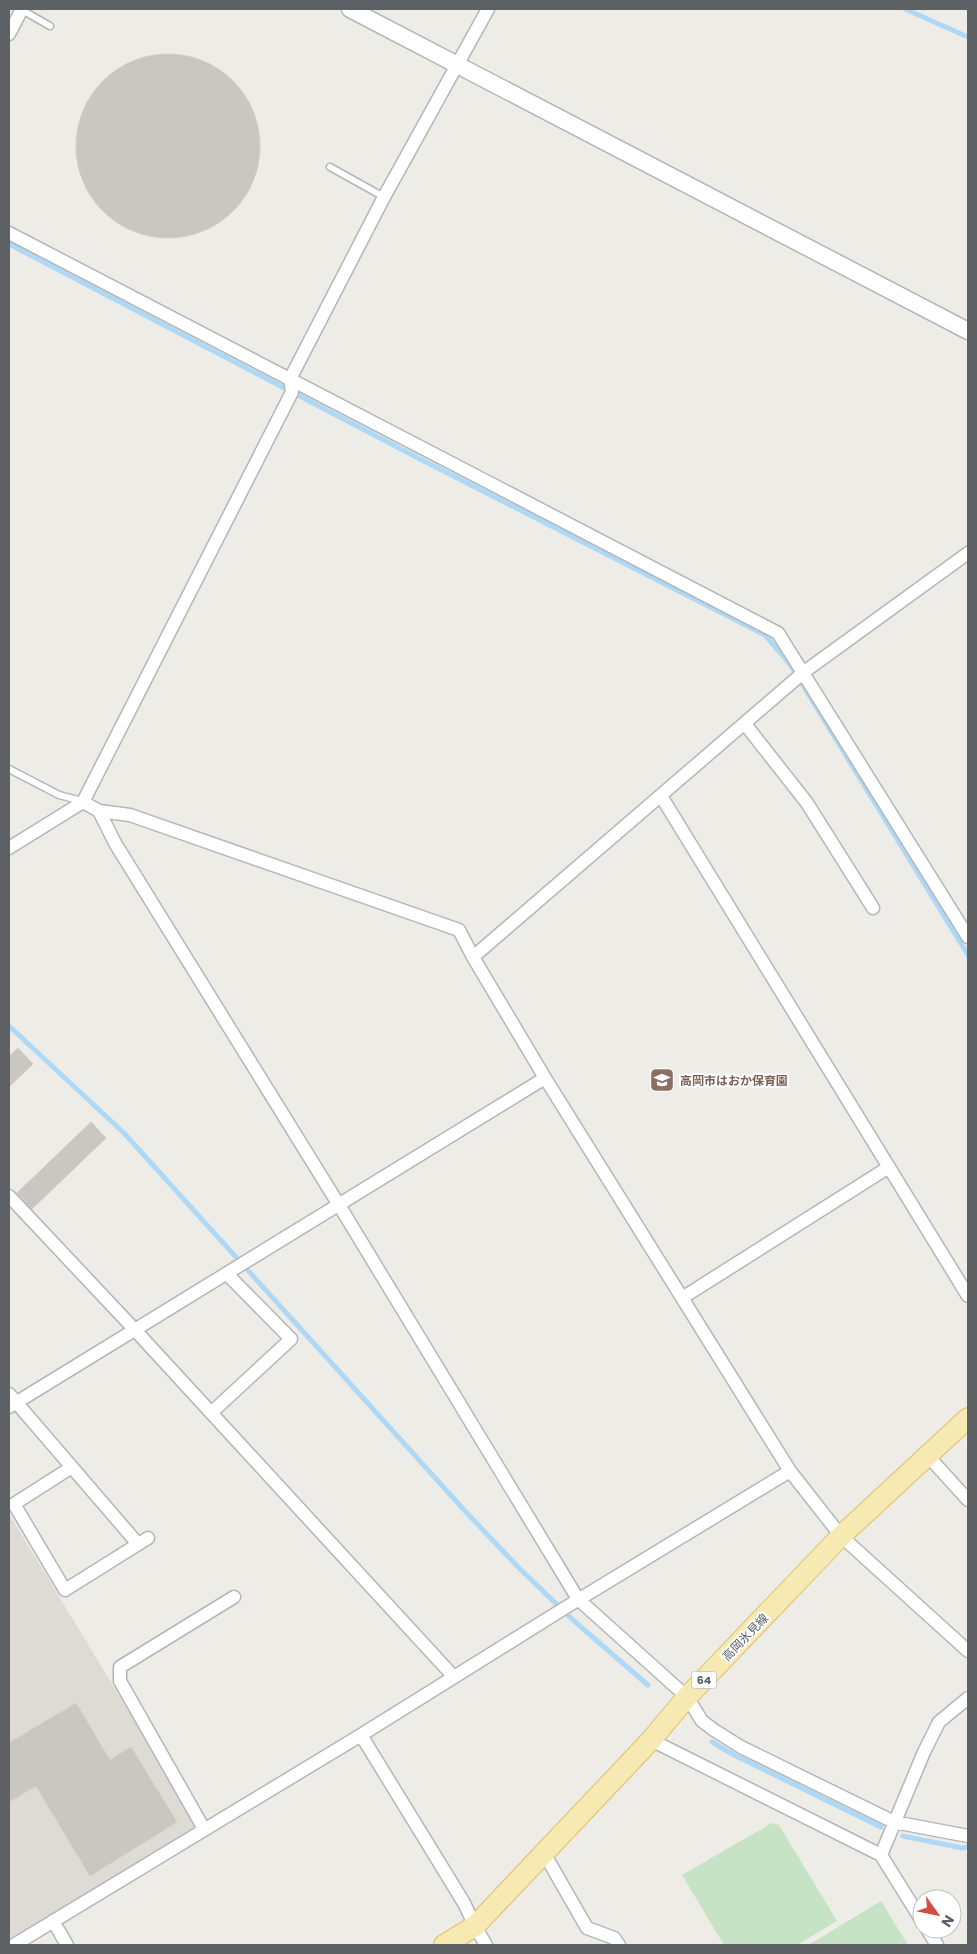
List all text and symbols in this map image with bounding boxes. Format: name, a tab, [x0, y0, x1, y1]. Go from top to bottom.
school or university icon: 高岡市はおか保育園	[649, 1067, 675, 1093]
place label: 高岡市はおか保育園	[680, 1072, 788, 1089]
street label: 高岡氷見線	[718, 1610, 772, 1664]
road number: 64	[692, 1672, 716, 1688]
north arrow	[912, 1889, 962, 1939]
text: N	[937, 1911, 959, 1931]

